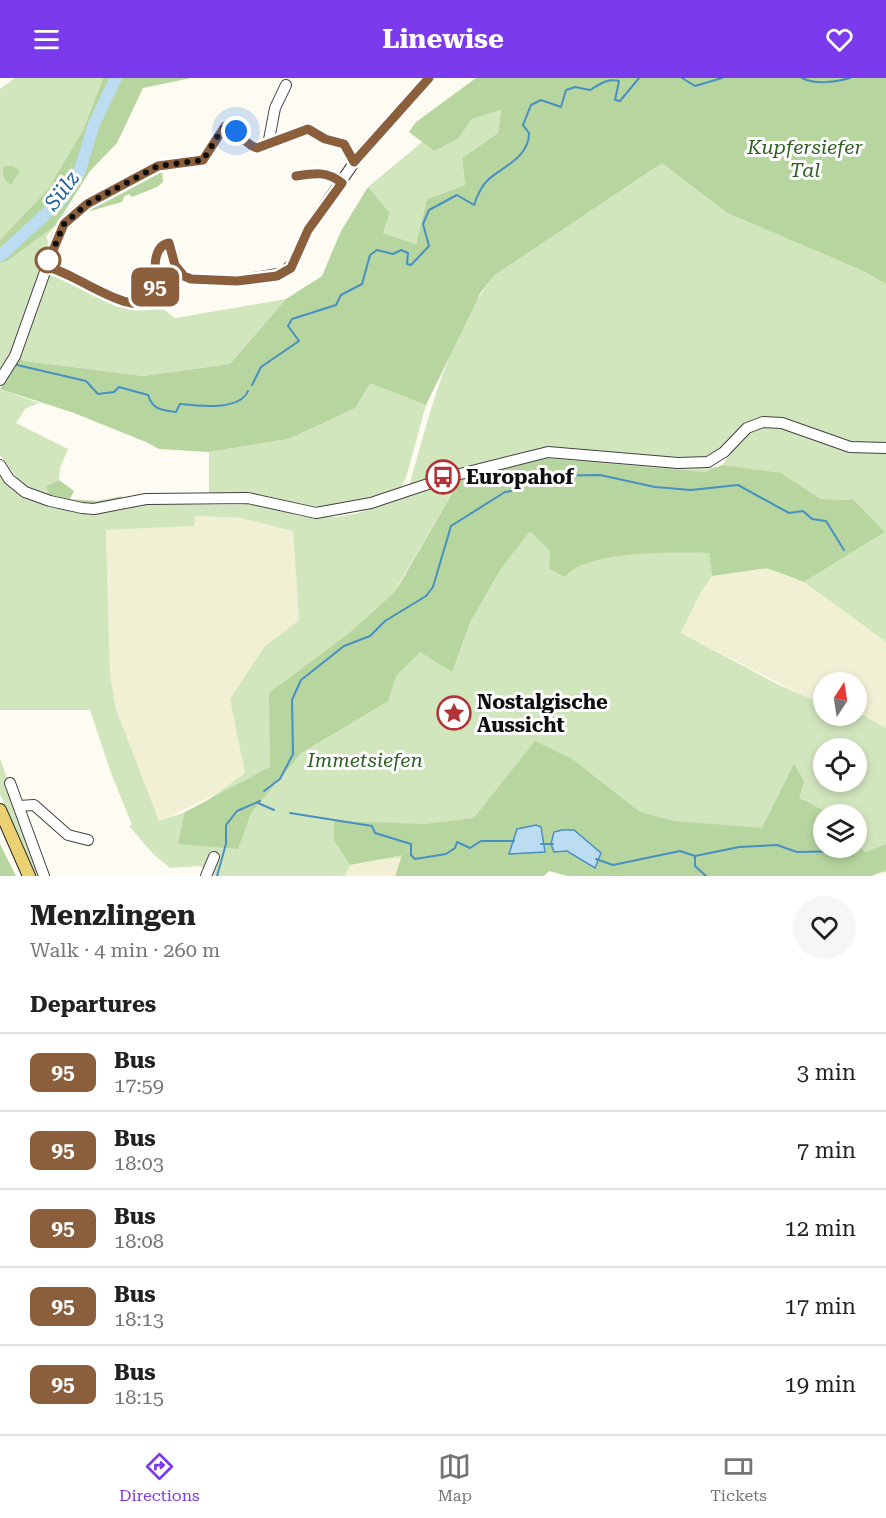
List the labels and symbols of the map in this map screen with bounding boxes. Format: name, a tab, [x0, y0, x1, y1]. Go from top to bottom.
your location	[221, 116, 251, 146]
park label: Kupfersiefer Tal	[746, 135, 863, 182]
water label: Sülz	[39, 166, 85, 216]
unlabelled marker	[35, 247, 61, 273]
line badge: 95	[128, 268, 182, 306]
bus stop icon: Europahof	[425, 459, 461, 495]
place label: Europahof	[466, 465, 574, 489]
north arrow	[813, 672, 867, 726]
place label: Nostalgische Aussicht	[477, 690, 608, 737]
place icon: Nostalgische Aussicht	[436, 695, 472, 731]
park label: Immetsiefen	[306, 748, 423, 772]

